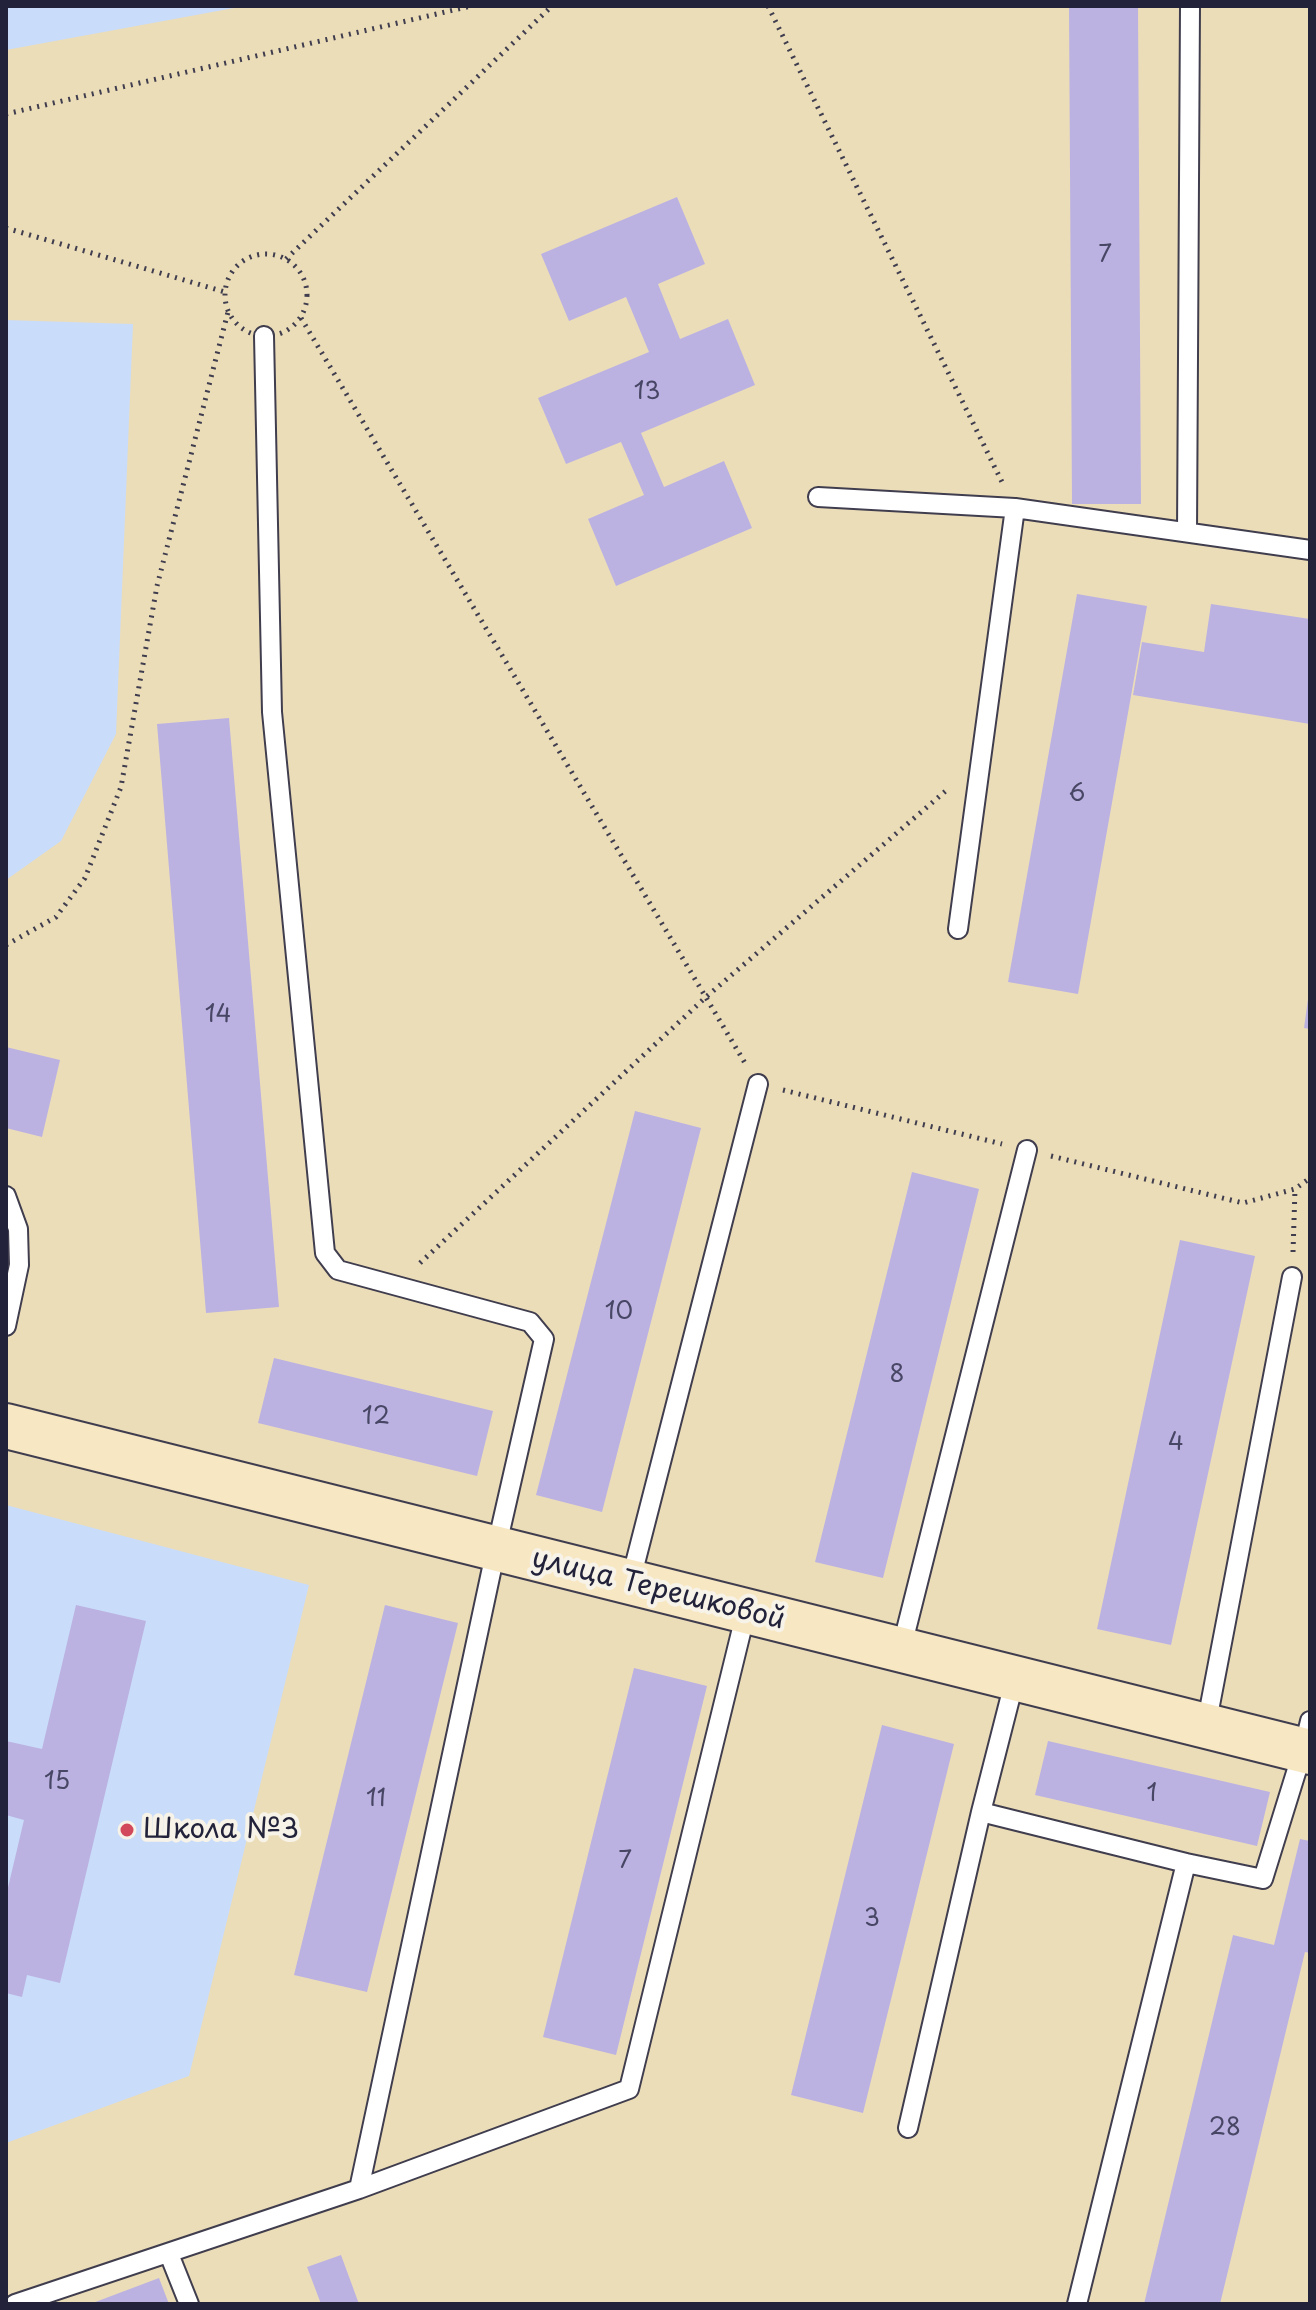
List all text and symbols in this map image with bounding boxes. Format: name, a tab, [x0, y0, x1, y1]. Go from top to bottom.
house number: 7	[1098, 241, 1112, 269]
house number: 13	[634, 378, 660, 406]
house number: 6	[1069, 780, 1085, 808]
house number: 14	[205, 1001, 231, 1029]
house number: 10	[605, 1298, 633, 1326]
house number: 8	[890, 1361, 904, 1389]
house number: 12	[362, 1403, 390, 1431]
house number: 4	[1168, 1429, 1184, 1457]
street label: улица Терешковой	[528, 1542, 788, 1638]
house number: 15	[44, 1768, 70, 1796]
house number: 1	[1147, 1780, 1157, 1808]
house number: 11	[366, 1785, 386, 1813]
place label: Школа №3	[143, 1813, 299, 1847]
marker: Школа №3	[118, 1821, 136, 1839]
house number: 7	[618, 1847, 632, 1875]
house number: 3	[864, 1905, 880, 1933]
house number: 28	[1209, 2114, 1241, 2142]

